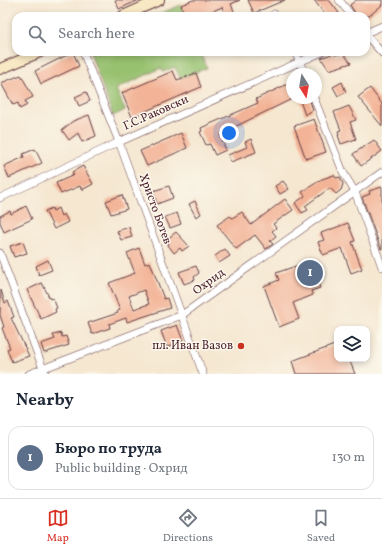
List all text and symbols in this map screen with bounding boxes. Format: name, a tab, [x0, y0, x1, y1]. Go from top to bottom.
search box	[12, 12, 370, 56]
icon: search	[26, 23, 48, 45]
text: Search here	[58, 24, 135, 45]
north arrow	[286, 68, 322, 104]
street label: Г.С.Раковски	[121, 92, 191, 134]
your location	[219, 123, 239, 143]
street label: Христо Ботев	[135, 172, 175, 246]
pin: 1	[297, 258, 323, 288]
street label: Охрид	[190, 265, 228, 299]
map controls	[334, 326, 370, 362]
button: layers	[334, 326, 370, 362]
place label: пл. Иван Вазов	[152, 338, 233, 354]
marker: пл. Иван Вазов	[236, 341, 246, 351]
text: Nearby	[16, 389, 74, 412]
text: Бюро по труда	[55, 439, 162, 460]
text: 1	[27, 449, 33, 467]
text: 130 m	[332, 449, 365, 467]
text: Public building · Охрид	[55, 460, 188, 478]
tab: Map	[47, 507, 69, 546]
tab: Directions	[163, 507, 213, 546]
tab: Saved	[307, 507, 335, 546]

